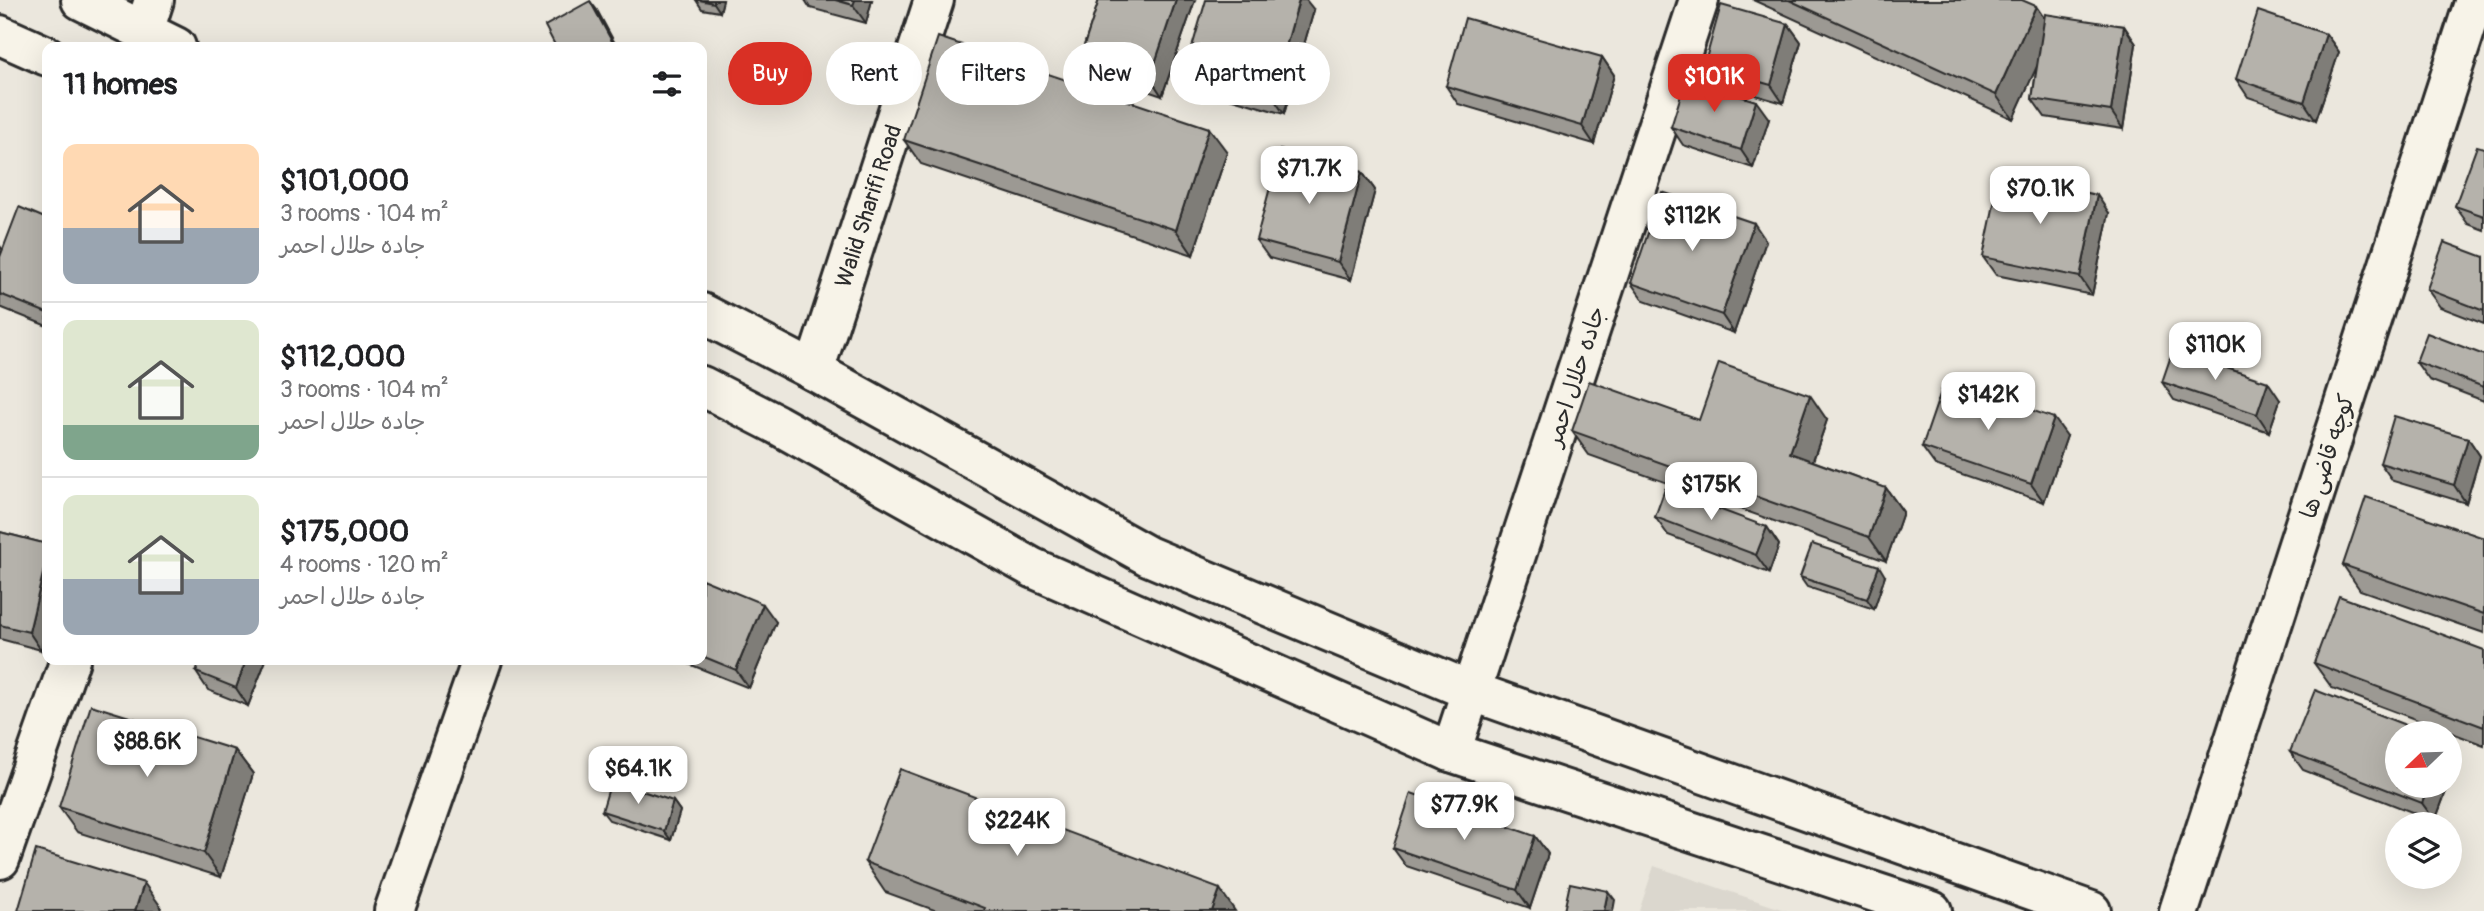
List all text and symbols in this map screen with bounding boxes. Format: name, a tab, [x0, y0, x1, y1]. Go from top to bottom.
chip: Buy	[728, 42, 812, 105]
chip: Rent	[826, 42, 922, 105]
chip: Filters	[936, 42, 1049, 105]
chip: New	[1063, 42, 1156, 105]
chip: Apartment	[1170, 42, 1330, 105]
pin: $101K	[1665, 54, 1763, 114]
text: $101K	[1684, 62, 1744, 91]
icon: filters	[648, 65, 686, 103]
text: 11 homes	[63, 66, 177, 103]
street label: Walid Sharifi Road	[829, 121, 908, 291]
pin: $71.7K	[1252, 146, 1366, 206]
text: $71.7K	[1277, 154, 1341, 183]
text: $101,000	[280, 162, 409, 199]
pin: $70.1K	[1983, 166, 2097, 226]
icon: home	[119, 172, 203, 256]
text: $70.1K	[2006, 174, 2074, 203]
pin: $112K	[1643, 194, 1741, 253]
text: 3 rooms · 104 m²	[280, 199, 449, 228]
text: $112K	[1663, 201, 1721, 230]
text: جاده حلال احمر	[280, 231, 426, 260]
street label: جاده حلال احمر	[1539, 302, 1612, 452]
pin: $110K	[2166, 322, 2264, 382]
text: $110K	[2185, 330, 2245, 359]
text: $112,000	[280, 338, 406, 375]
icon: home	[119, 348, 203, 432]
pin: $142K	[1939, 372, 2037, 432]
text: 3 rooms · 104 m²	[280, 375, 449, 404]
text: $142K	[1957, 380, 2019, 409]
street label: کوچه قاضی ها	[2294, 390, 2361, 522]
text: جاده حلال احمر	[280, 407, 426, 436]
pin: $175K	[1662, 462, 1760, 522]
text: $175K	[1681, 470, 1741, 499]
text: $175,000	[280, 513, 409, 550]
icon: home	[119, 523, 203, 607]
text: 4 rooms · 120 m²	[280, 550, 449, 579]
text: جاده حلال احمر	[280, 582, 426, 611]
pin: $88.6K	[90, 720, 204, 779]
north arrow	[2385, 721, 2462, 798]
map controls	[2385, 721, 2462, 889]
text: $88.6K	[113, 727, 181, 756]
pin: $64.1K	[581, 746, 695, 806]
text: $64.1K	[604, 754, 672, 783]
pin: $77.9K	[1407, 782, 1521, 842]
text: $77.9K	[1430, 790, 1498, 819]
pin: $224K	[968, 798, 1066, 858]
text: $224K	[984, 806, 1050, 835]
button: layers	[2385, 812, 2462, 889]

